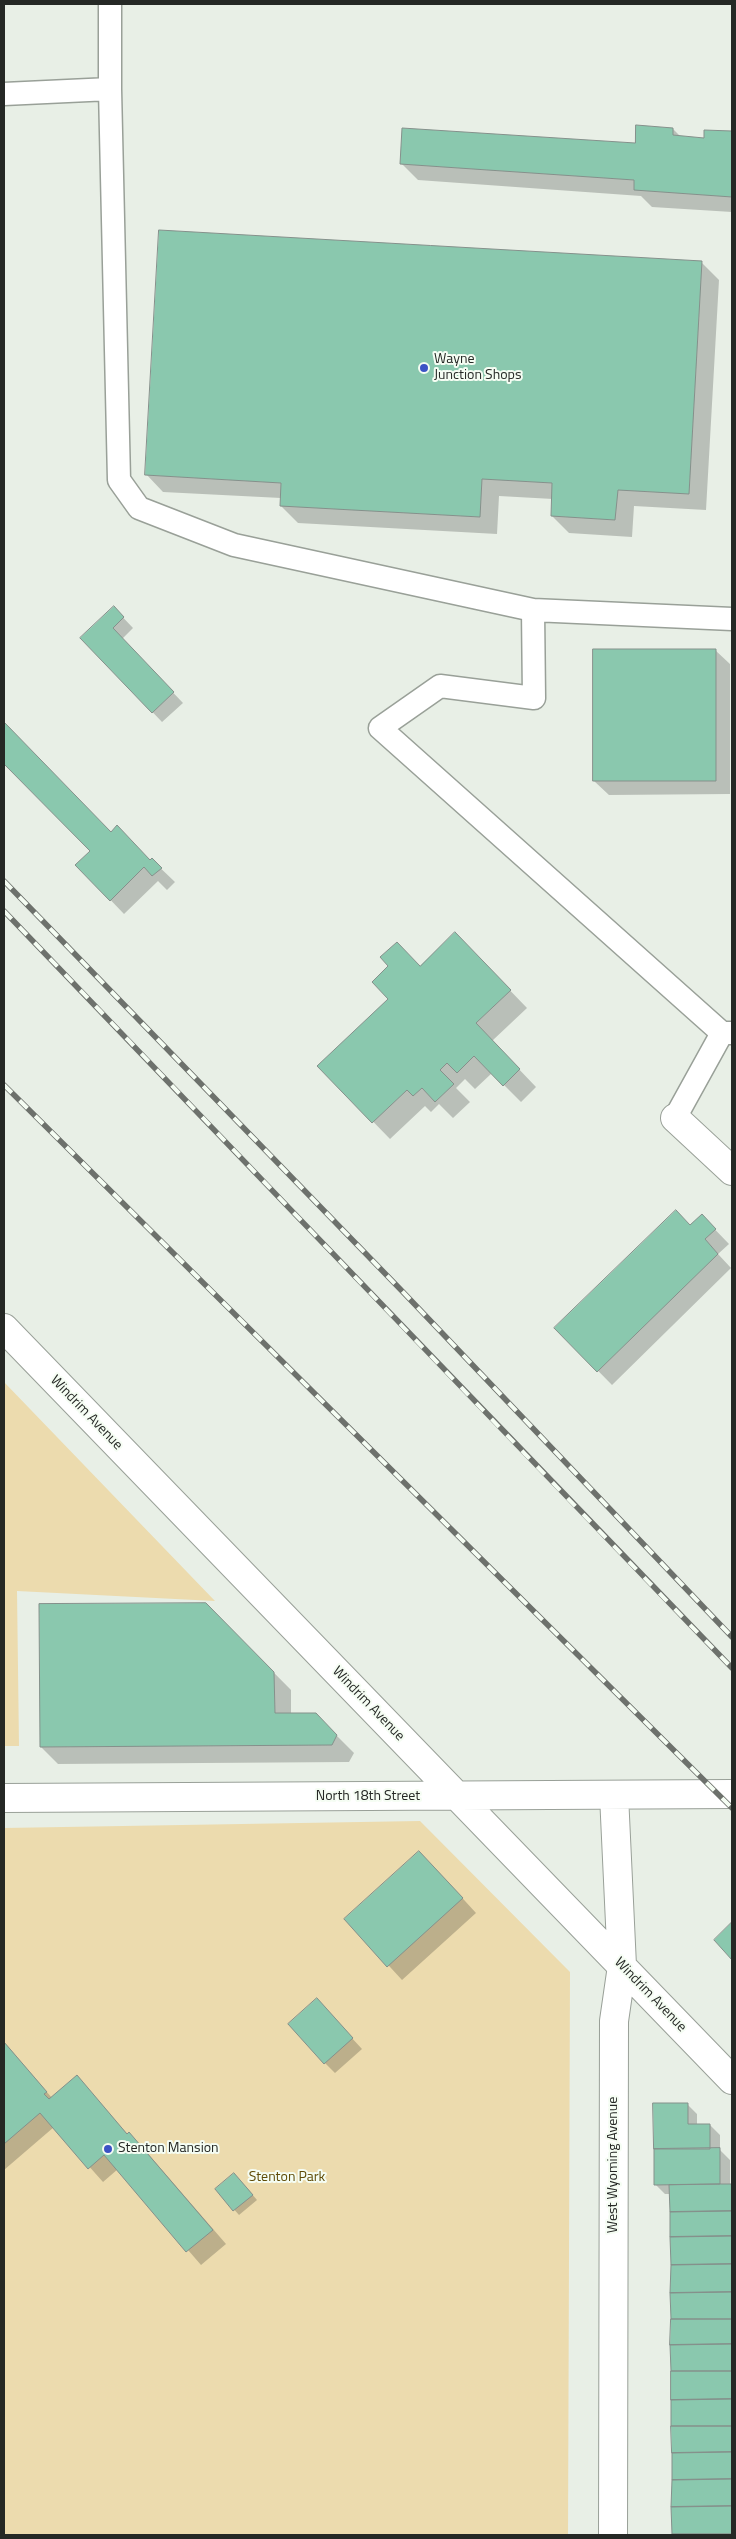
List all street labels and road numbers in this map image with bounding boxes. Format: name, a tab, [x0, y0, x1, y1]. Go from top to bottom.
street label: Windrim Avenue	[46, 1372, 126, 1454]
street label: Windrim Avenue	[328, 1663, 408, 1745]
street label: North 18th Street	[316, 1789, 420, 1805]
street label: Windrim Avenue	[610, 1954, 690, 2036]
street label: West Wyoming Avenue	[606, 2097, 622, 2233]

